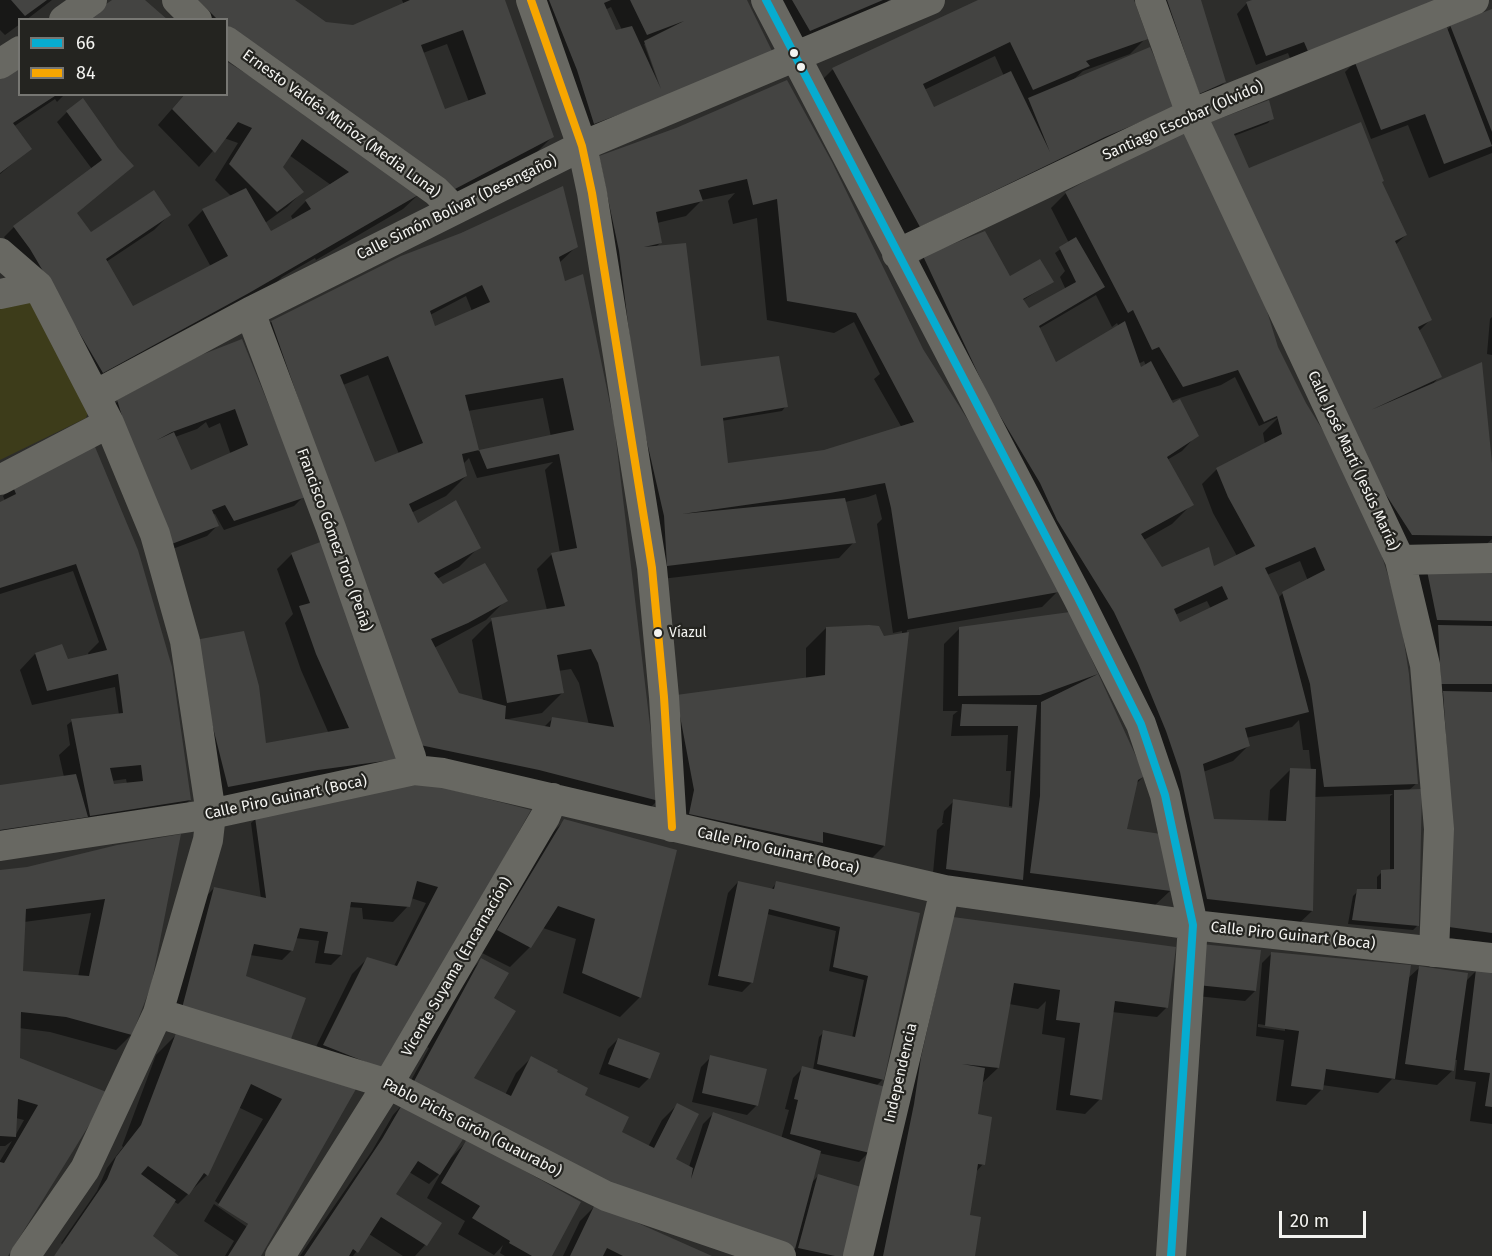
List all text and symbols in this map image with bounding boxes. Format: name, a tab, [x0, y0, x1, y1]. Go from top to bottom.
legend	[18, 18, 228, 96]
text: 66	[76, 32, 95, 54]
street label: Ernesto Valdés Muñoz (Media Luna)	[239, 46, 443, 202]
unlabelled marker	[788, 47, 800, 59]
unlabelled marker	[795, 61, 807, 73]
text: 84	[76, 62, 96, 84]
street label: Santiago Escobar (Olvido)	[1100, 77, 1266, 165]
street label: Calle Simón Bolívar (Desengaño)	[354, 152, 560, 264]
street label: Calle José Martí (Jesús María)	[1303, 368, 1403, 554]
street label: Francisco Gómez Toro (Peña)	[292, 446, 376, 634]
place label: Víazul	[669, 625, 707, 641]
marker: Víazul	[652, 627, 664, 639]
street label: Calle Piro Guinart (Boca)	[203, 772, 369, 824]
street label: Calle Piro Guinart (Boca)	[695, 824, 861, 878]
street label: Vicente Suyama (Encarnación)	[398, 874, 516, 1060]
street label: Calle Piro Guinart (Boca)	[1210, 918, 1376, 954]
street label: Independencia	[881, 1021, 921, 1125]
street label: Pablo Pichs Girón (Guaurabo)	[380, 1075, 564, 1181]
scale bar	[1282, 1199, 1369, 1237]
text: 20 m	[1290, 1210, 1329, 1232]

